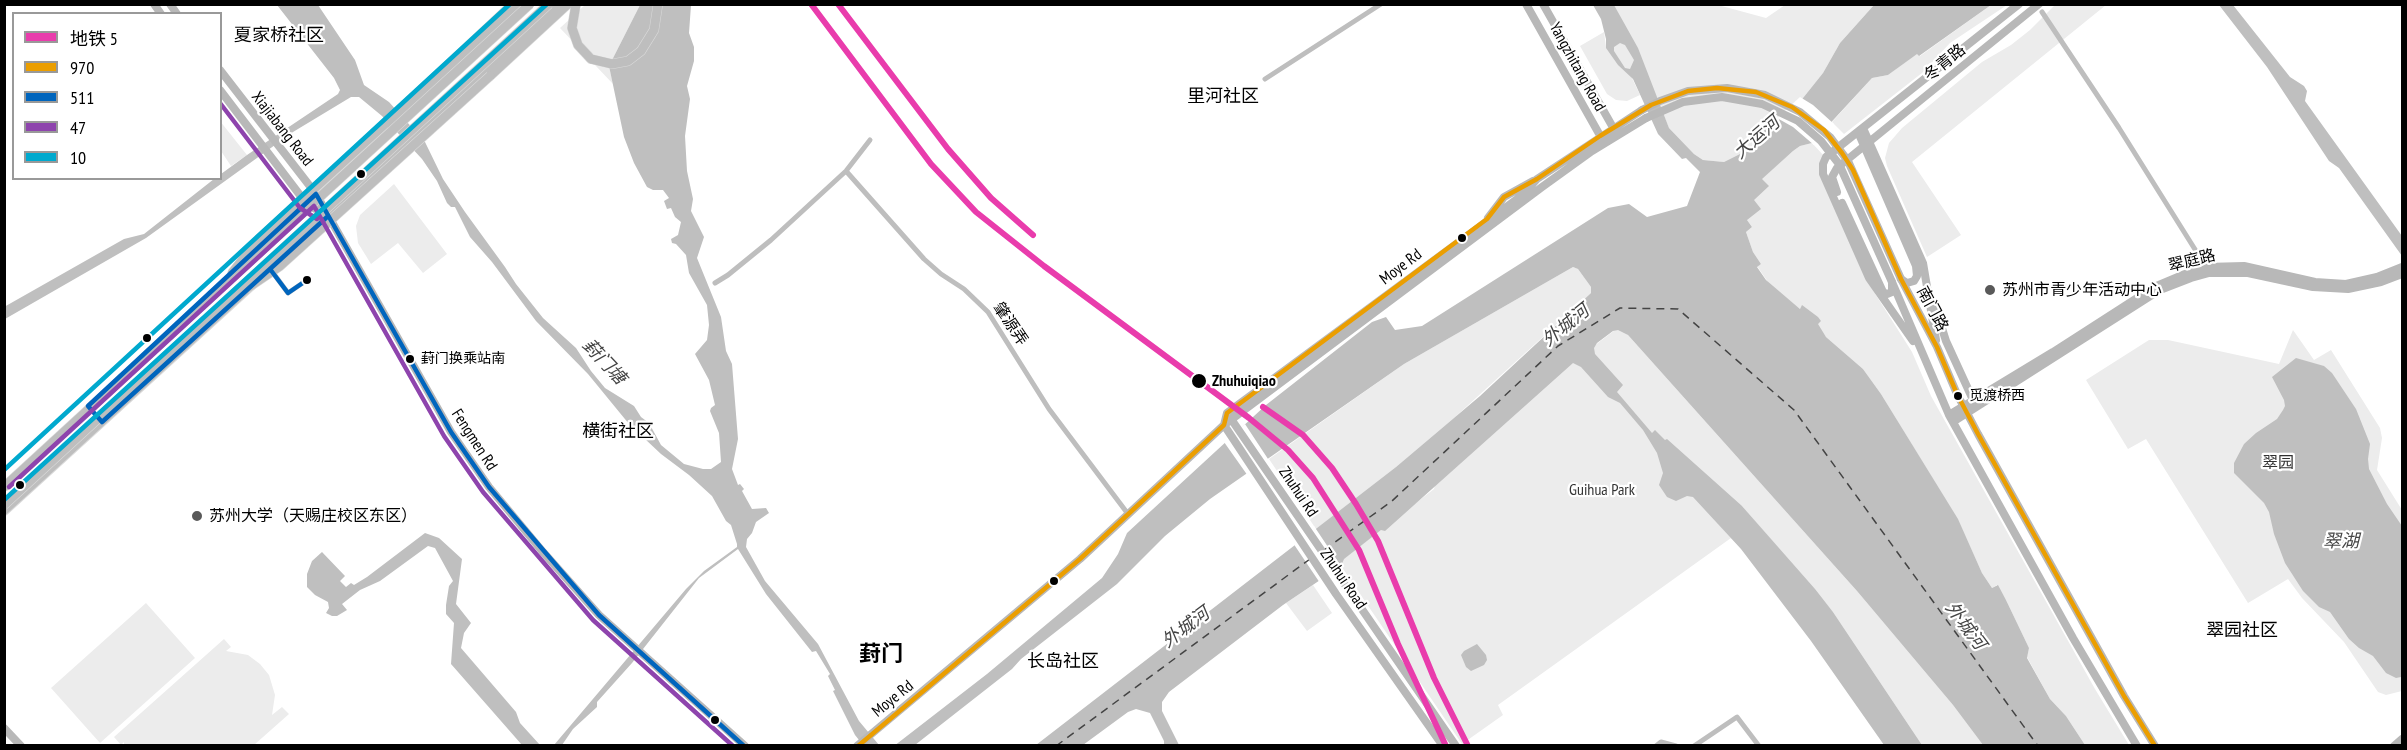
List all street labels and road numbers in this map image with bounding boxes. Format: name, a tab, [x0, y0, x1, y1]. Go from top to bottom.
street label: Yangzhitang Road	[1545, 19, 1609, 115]
street label: 冬青路	[1920, 40, 1970, 86]
street label: Xiajiabang Road	[247, 88, 317, 170]
street label: Moye Rd	[1376, 245, 1426, 289]
street label: 翠庭路	[2166, 246, 2218, 276]
street label: 南门路	[1912, 283, 1952, 335]
street label: 肇源弄	[989, 299, 1031, 349]
street label: Fengmen Rd	[447, 406, 501, 474]
street label: Zhuhui Rd	[1274, 463, 1322, 521]
street label: Zhuhui Road	[1316, 545, 1370, 613]
street label: Moye Rd	[868, 677, 918, 721]

